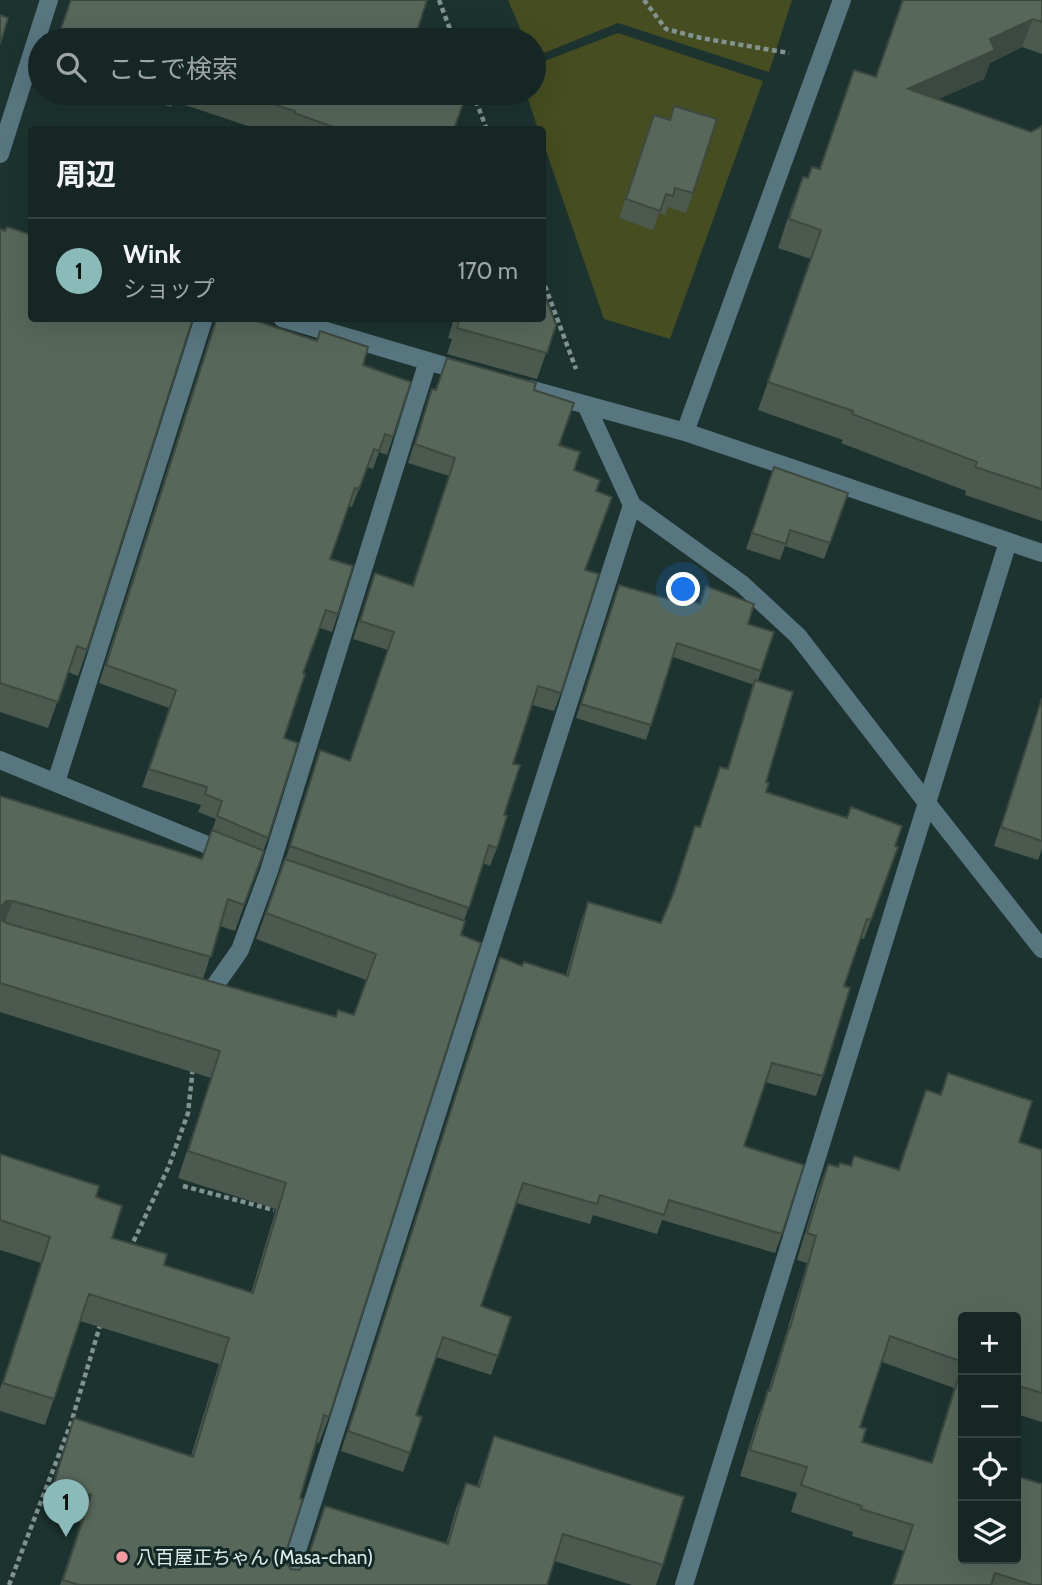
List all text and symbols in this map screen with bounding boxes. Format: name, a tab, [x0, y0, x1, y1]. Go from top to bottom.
search box	[28, 28, 546, 105]
icon: search	[52, 48, 90, 86]
text: ここで検索	[108, 53, 238, 85]
text: 周辺	[56, 156, 116, 193]
text: Wink	[123, 238, 181, 270]
text: 1	[75, 257, 83, 285]
text: 170 m	[458, 257, 518, 285]
text: ショップ	[123, 275, 215, 303]
your location	[666, 572, 700, 606]
map controls	[958, 1312, 1021, 1564]
button: +	[958, 1312, 1021, 1375]
button: −	[958, 1375, 1021, 1438]
button: locate	[958, 1438, 1021, 1501]
pin: 1	[43, 1479, 89, 1537]
button: layers	[958, 1501, 1021, 1564]
place label: 八百屋正ちゃん (Masa-chan)	[136, 1546, 373, 1569]
marker: 八百屋正ちゃん (Masa-chan)	[114, 1549, 130, 1565]

